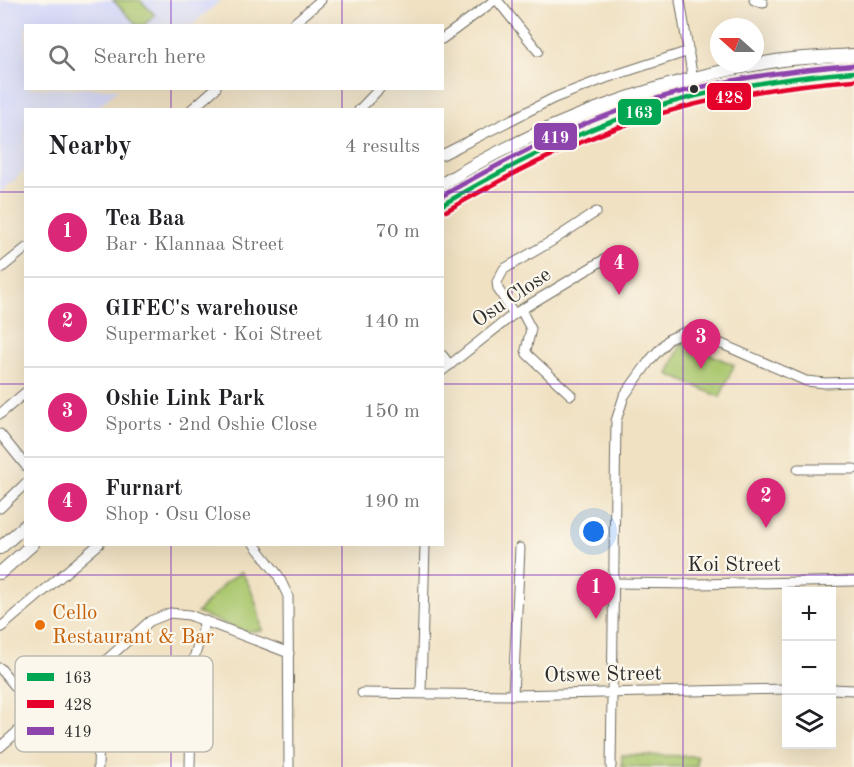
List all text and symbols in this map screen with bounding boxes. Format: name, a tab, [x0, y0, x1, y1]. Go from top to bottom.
north arrow	[710, 18, 764, 72]
search box	[24, 24, 444, 90]
icon: search	[45, 41, 78, 74]
text: Search here	[93, 46, 206, 68]
line badge: 428	[706, 82, 752, 111]
unlabelled marker	[688, 83, 700, 95]
text: 428	[715, 91, 743, 107]
line badge: 163	[617, 98, 662, 126]
text: 163	[625, 106, 653, 122]
line badge: 419	[533, 122, 578, 151]
text: 419	[541, 131, 569, 147]
text: Nearby	[48, 134, 132, 160]
text: 4 results	[345, 137, 420, 157]
text: Tea Baa	[105, 208, 185, 230]
text: 1	[62, 222, 73, 242]
text: 70 m	[375, 222, 420, 242]
text: Bar · Klannaa Street	[105, 235, 284, 255]
pin: 4	[600, 246, 638, 295]
street label: Osu Close	[469, 264, 555, 332]
text: GIFEC's warehouse	[105, 298, 298, 320]
text: 2	[62, 312, 73, 332]
text: 140 m	[364, 312, 420, 332]
pin: 3	[682, 320, 720, 369]
text: Supermarket · Koi Street	[105, 325, 322, 345]
text: Oshie Link Park	[105, 388, 265, 410]
text: 3	[62, 402, 73, 422]
text: 150 m	[364, 402, 420, 422]
text: Sports · 2nd Oshie Close	[105, 415, 317, 435]
text: Furnart	[105, 478, 182, 500]
pin: 2	[746, 478, 786, 528]
text: 4	[62, 492, 73, 512]
text: 190 m	[364, 492, 420, 512]
text: Shop · Osu Close	[105, 505, 251, 525]
your location	[579, 517, 608, 546]
street label: Koi Street	[687, 555, 781, 576]
pin: 1	[576, 570, 616, 619]
map controls	[782, 587, 836, 749]
button: +	[782, 587, 836, 641]
place label: Cello Restaurant & Bar	[52, 603, 215, 648]
marker: Cello Restaurant & Bar	[33, 618, 47, 632]
button: −	[782, 641, 836, 695]
legend	[15, 656, 213, 752]
street label: Otswe Street	[544, 663, 662, 687]
text: 163	[64, 671, 92, 687]
button: layers	[782, 695, 836, 749]
text: 428	[64, 698, 92, 714]
text: 419	[64, 725, 92, 741]

